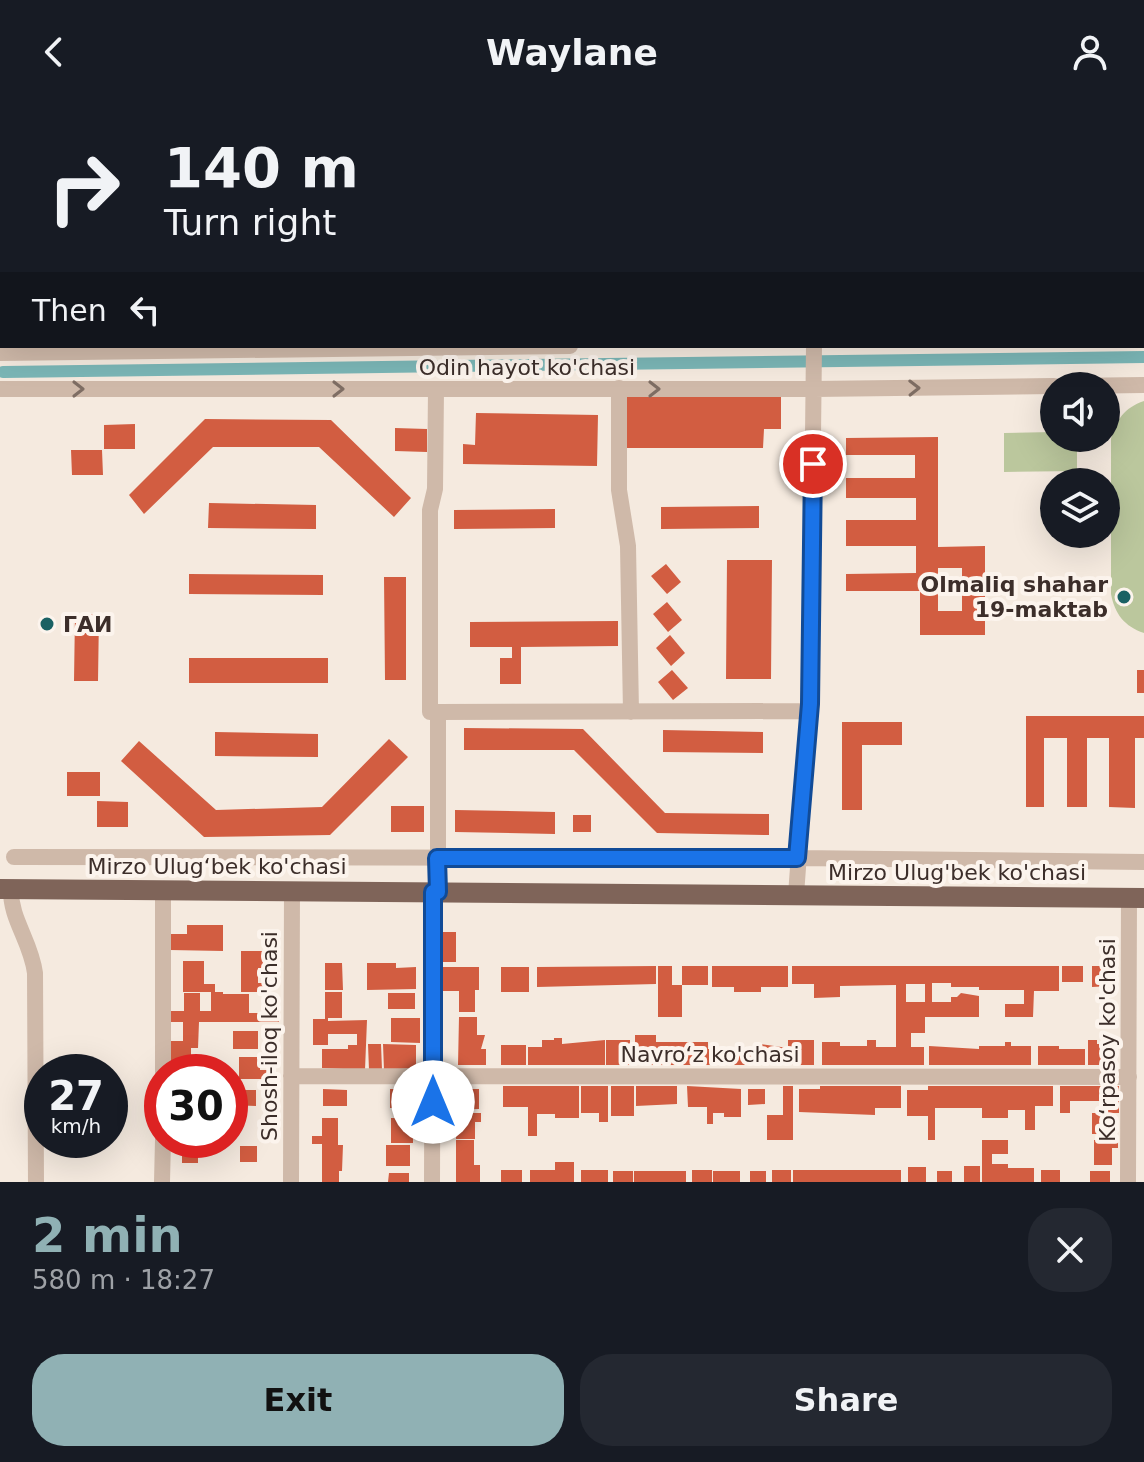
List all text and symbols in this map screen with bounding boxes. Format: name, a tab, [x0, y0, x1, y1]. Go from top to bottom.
icon: back	[32, 30, 76, 74]
icon: person	[1068, 30, 1112, 74]
text: Waylane	[486, 32, 658, 73]
text: 140 m	[164, 135, 359, 200]
icon: right	[32, 136, 136, 240]
text: Turn right	[164, 202, 336, 243]
icon: left	[123, 288, 167, 332]
text: Then	[32, 293, 107, 328]
street label: Odin hayot ko'chasi	[419, 355, 635, 380]
map controls	[1040, 372, 1120, 548]
button: sound	[1040, 372, 1120, 452]
one-way arrow	[908, 379, 921, 397]
one-way arrow	[72, 380, 85, 398]
one-way arrow	[332, 380, 345, 398]
one-way arrow	[648, 380, 661, 398]
pin	[779, 430, 847, 498]
icon: arrive	[791, 442, 835, 486]
button: layers	[1040, 468, 1120, 548]
place label: Olmaliq shahar 19-maktab	[921, 572, 1108, 622]
marker: Olmaliq shahar 19-maktab	[1115, 588, 1133, 606]
place label: ГАИ	[63, 612, 112, 637]
marker: ГАИ	[38, 615, 56, 633]
street label: Mirzo Ulug‘bek ko'chasi	[87, 854, 347, 879]
street label: Mirzo Ulug'bek ko'chasi	[828, 860, 1086, 885]
street label: Shosh-iloq ko'chasi	[257, 931, 282, 1141]
street label: Ko‘rpasoy ko'chasi	[1095, 938, 1120, 1142]
street label: Navro‘z ko'chasi	[620, 1042, 800, 1067]
speed limit sign: 30	[144, 1054, 248, 1158]
position arrow	[391, 1060, 475, 1144]
text: 27	[48, 1073, 104, 1119]
text: km/h	[51, 1114, 101, 1138]
text: 2 min	[32, 1207, 183, 1263]
button: close	[1028, 1208, 1112, 1292]
text: 580 m · 18:27	[32, 1265, 215, 1295]
button: Exit	[32, 1354, 564, 1446]
button: Share	[580, 1354, 1112, 1446]

